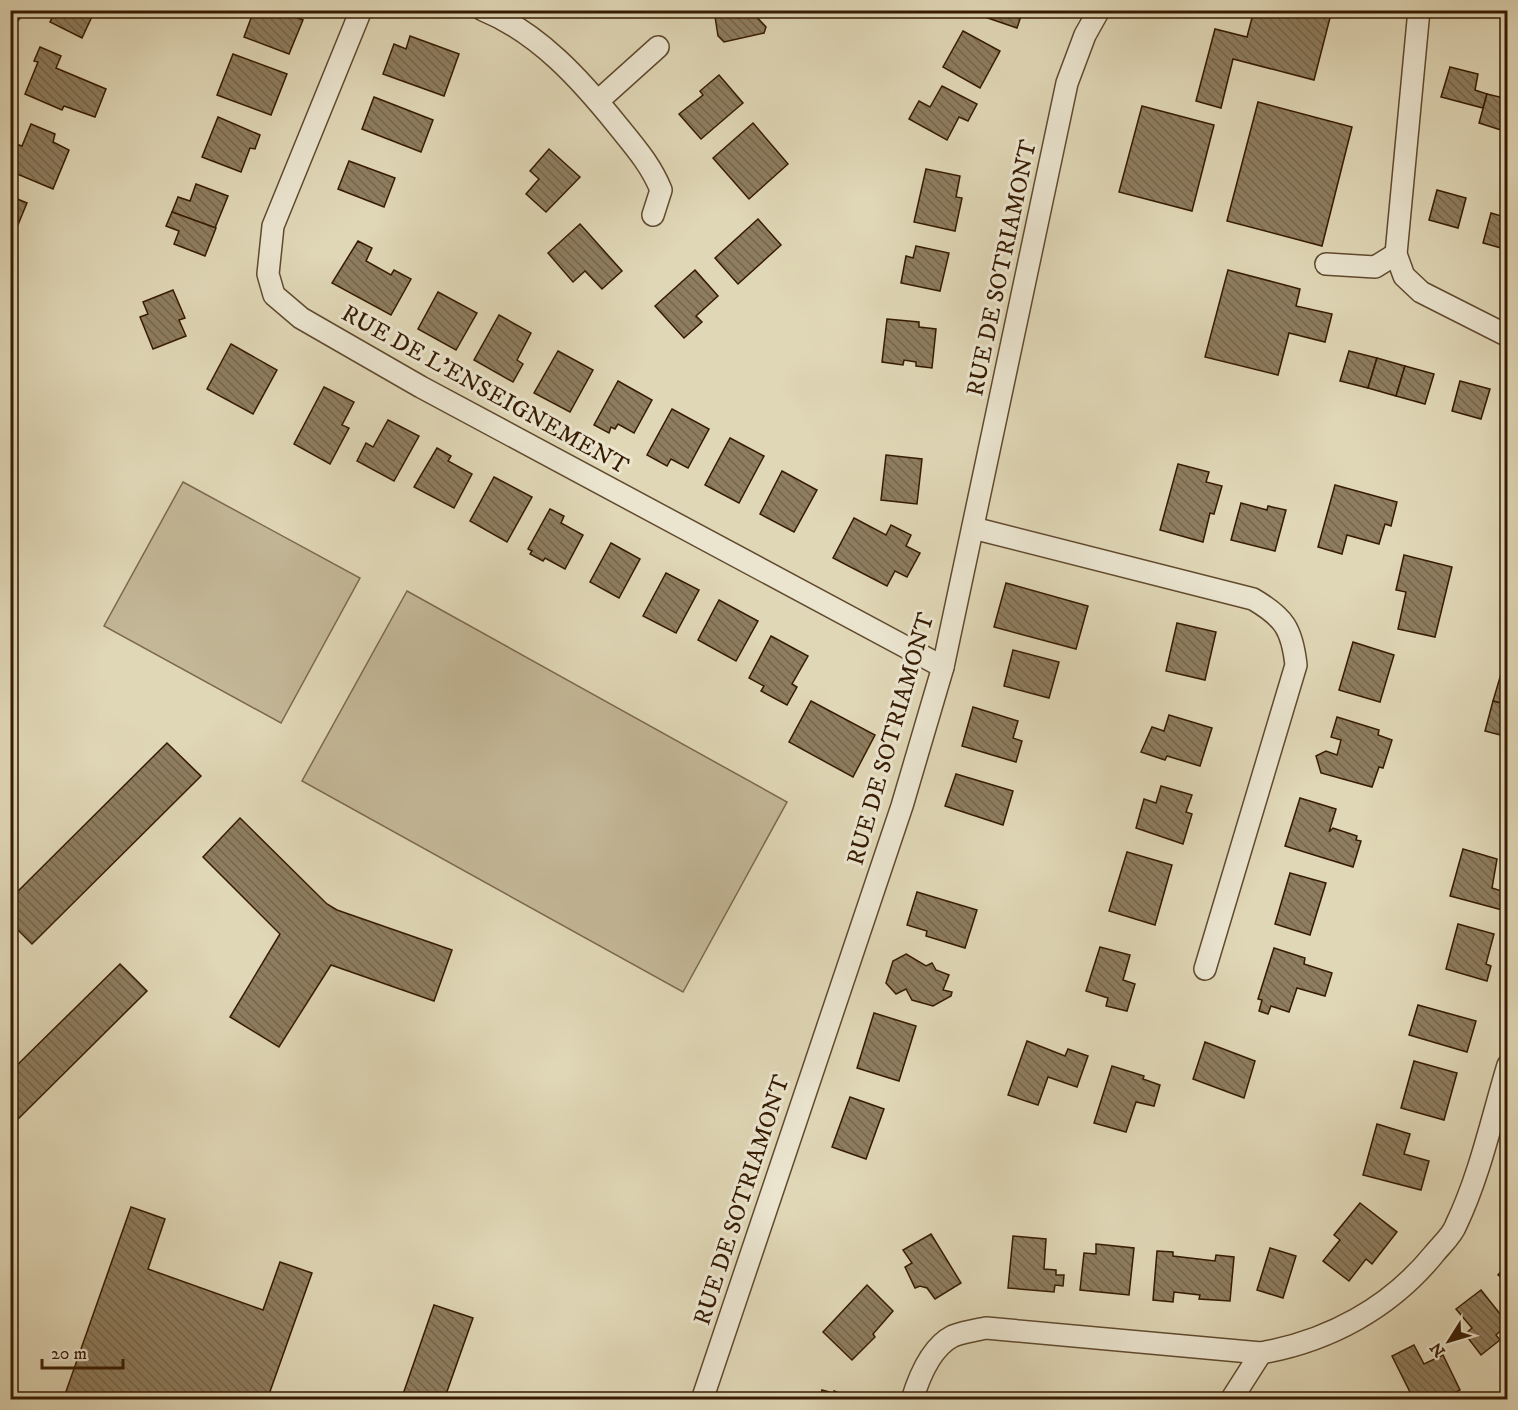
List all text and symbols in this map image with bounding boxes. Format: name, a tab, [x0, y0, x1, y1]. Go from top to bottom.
street label: RUE DE SOTRIAMONT	[960, 137, 1044, 399]
street label: RUE DE L'ENSEIGNEMENT	[336, 298, 634, 482]
street label: RUE DE SOTRIAMONT	[841, 609, 941, 869]
street label: RUE DE SOTRIAMONT	[687, 1071, 797, 1329]
north arrow	[1419, 1311, 1479, 1371]
scale bar	[42, 1332, 123, 1370]
text: N	[1426, 1338, 1450, 1361]
text: 20 m	[51, 1343, 87, 1365]

